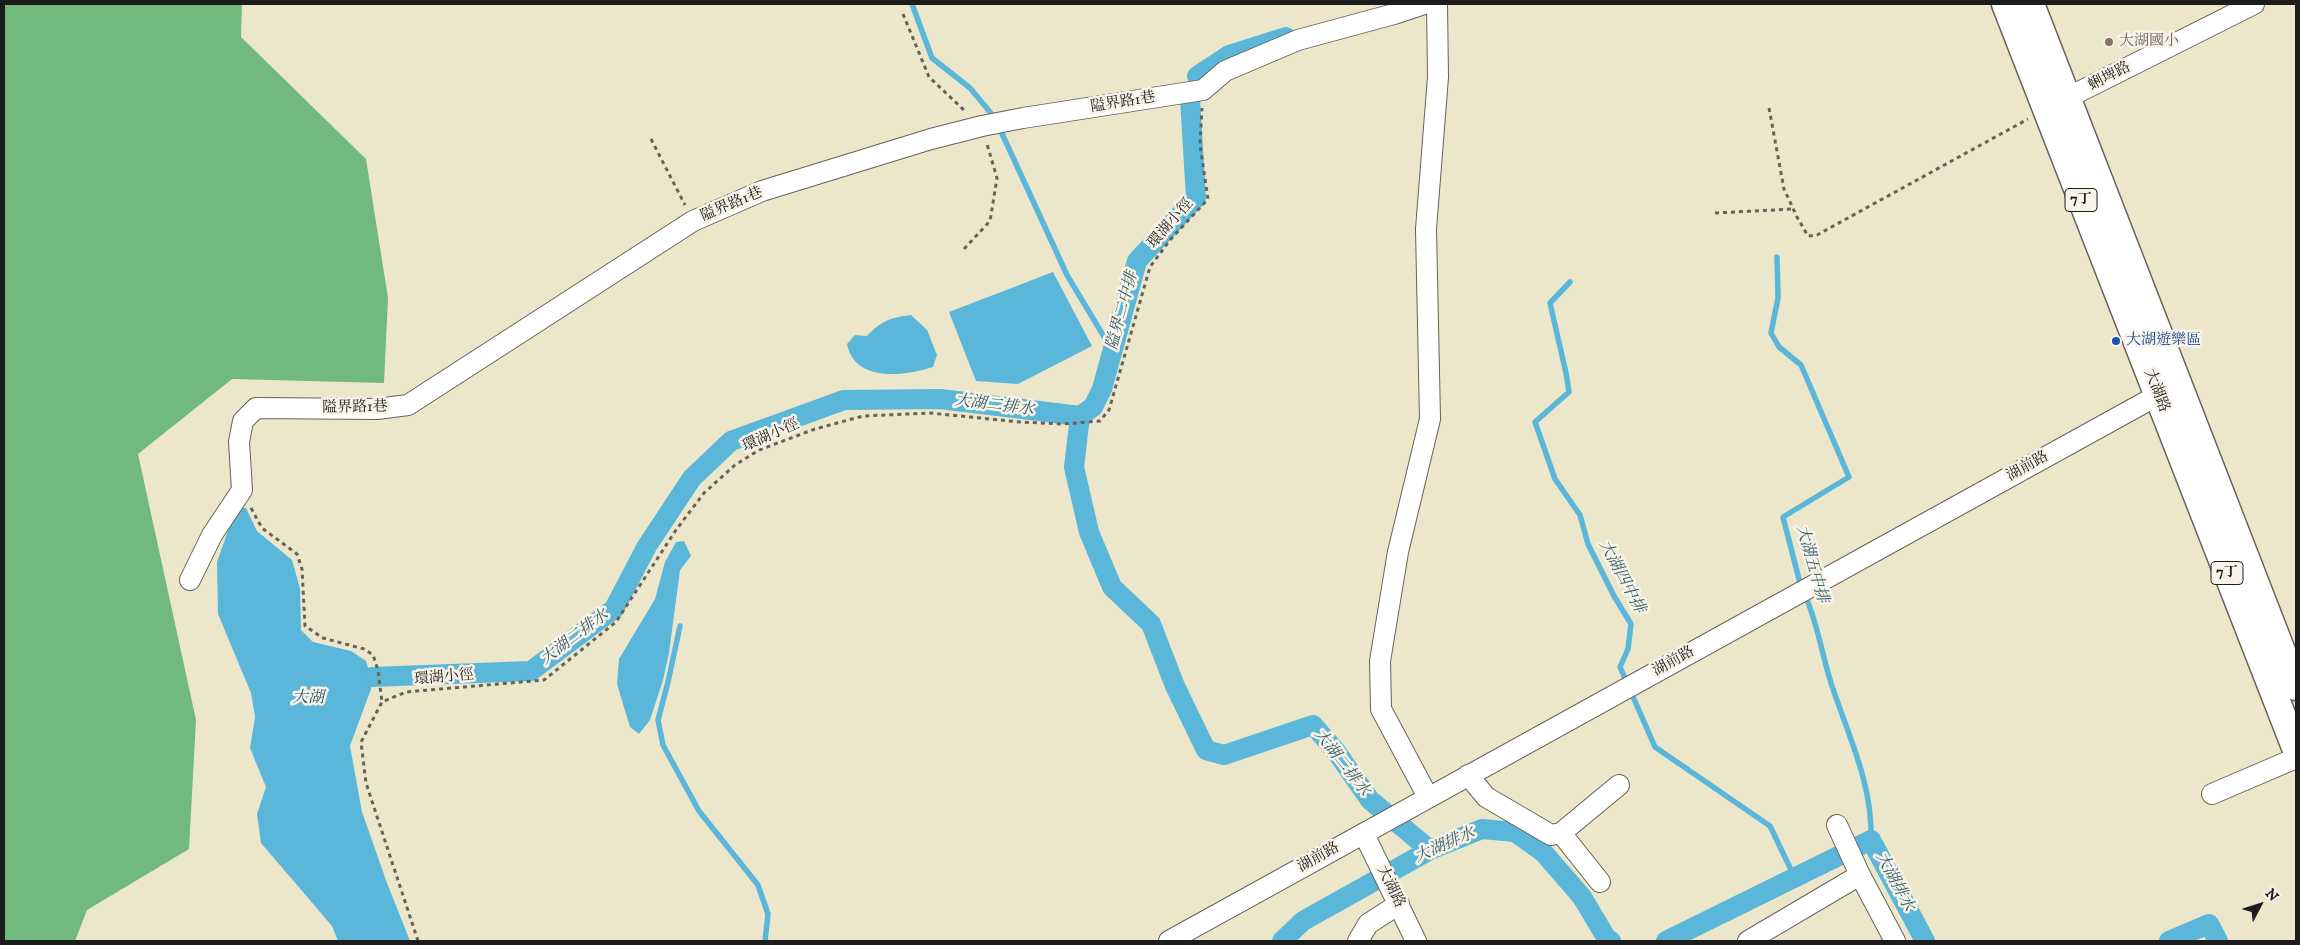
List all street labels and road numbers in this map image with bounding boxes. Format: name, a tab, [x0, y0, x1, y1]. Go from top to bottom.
street label: 蜊埤路	[2086, 59, 2134, 95]
street label: 隘界路1巷	[1089, 89, 1157, 117]
street label: 隘界路1巷	[698, 184, 766, 226]
road number: 7丁	[2065, 188, 2097, 212]
street label: 環湖小徑	[1145, 195, 1197, 253]
street label: 大湖路	[2140, 367, 2172, 415]
street label: 隘界路1巷	[322, 398, 388, 418]
street label: 環湖小徑	[740, 416, 802, 456]
street label: 湖前路	[2004, 448, 2052, 486]
road number: 7丁	[2211, 562, 2243, 584]
street label: 湖前路	[1650, 643, 1698, 681]
street label: 環湖小徑	[413, 666, 475, 690]
street label: 湖前路	[1295, 839, 1343, 877]
street label: 大湖路	[1372, 863, 1408, 911]

